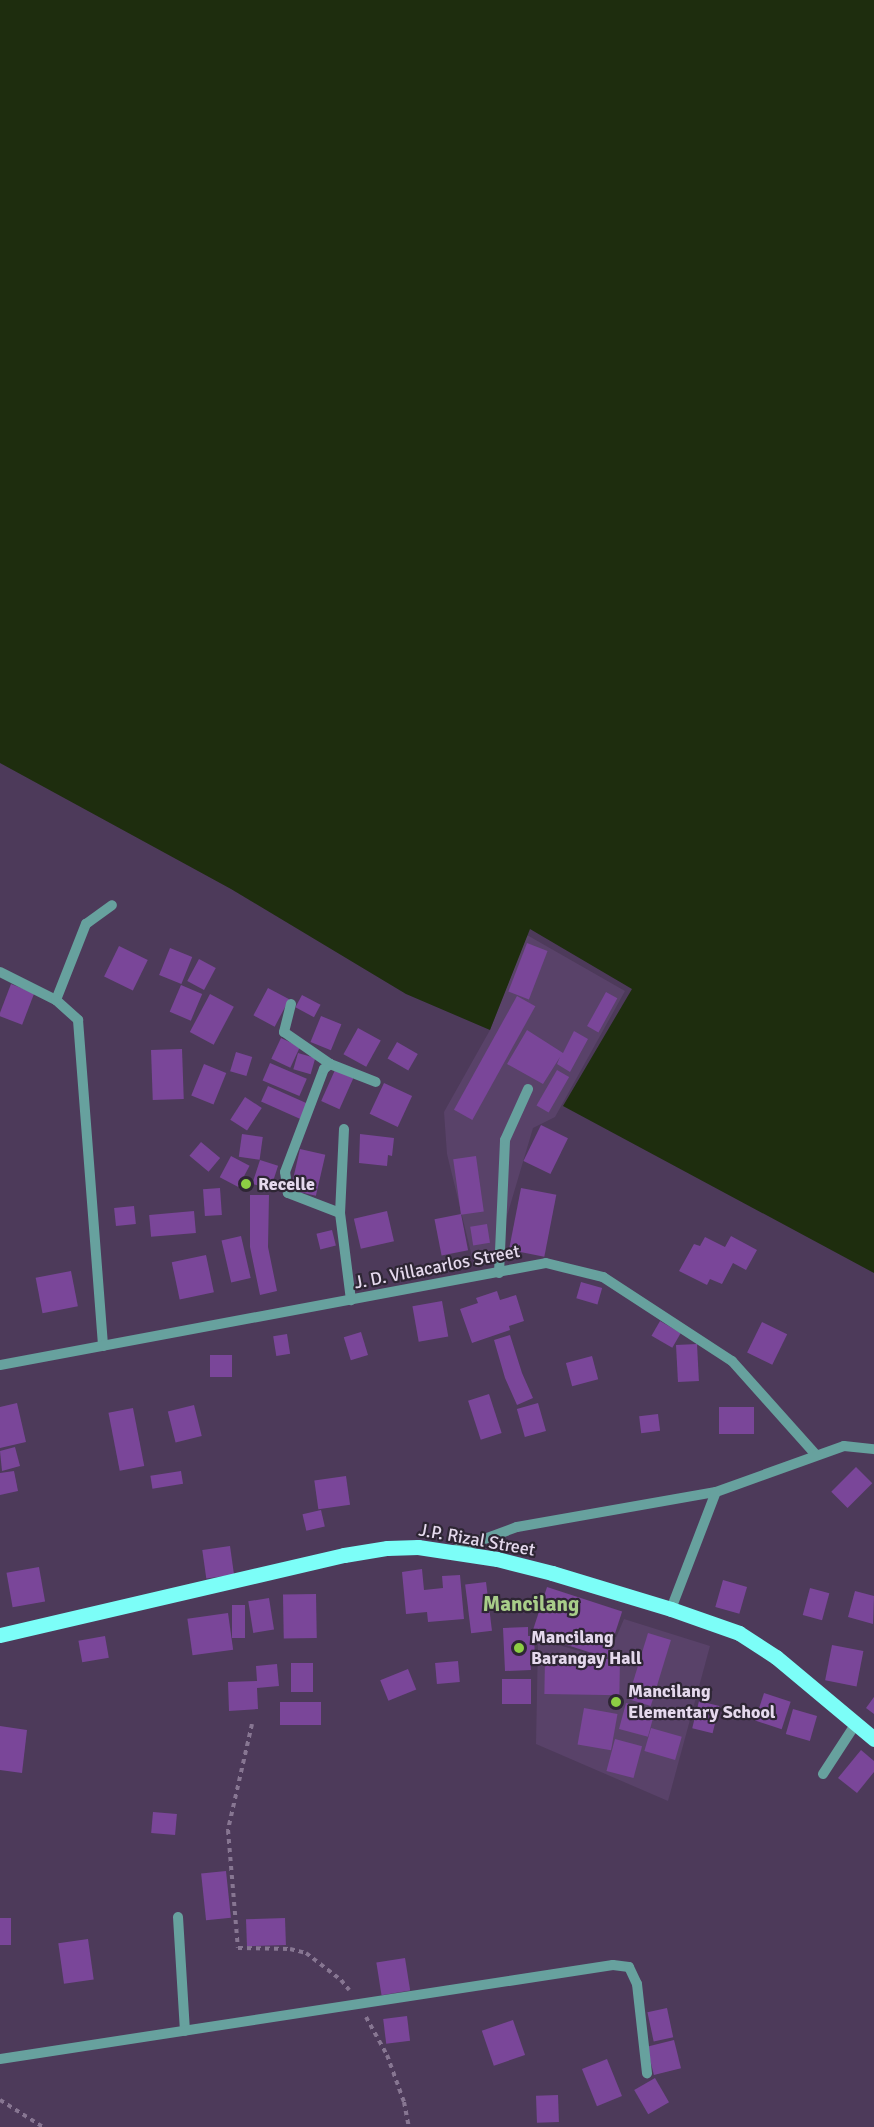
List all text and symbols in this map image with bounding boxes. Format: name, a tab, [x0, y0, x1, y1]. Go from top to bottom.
place label: Recelle	[258, 1173, 315, 1195]
marker: Recelle	[239, 1177, 253, 1191]
street label: J. D. Villacarlos Street	[352, 1240, 522, 1294]
street label: J.P. Rizal Street	[417, 1519, 537, 1561]
district label: Mancilang	[483, 1591, 579, 1617]
place label: Mancilang Barangay Hall	[531, 1627, 642, 1670]
marker: Mancilang Barangay Hall	[512, 1641, 526, 1655]
place label: Mancilang Elementary School	[628, 1681, 775, 1724]
marker: Mancilang Elementary School	[609, 1695, 623, 1709]

